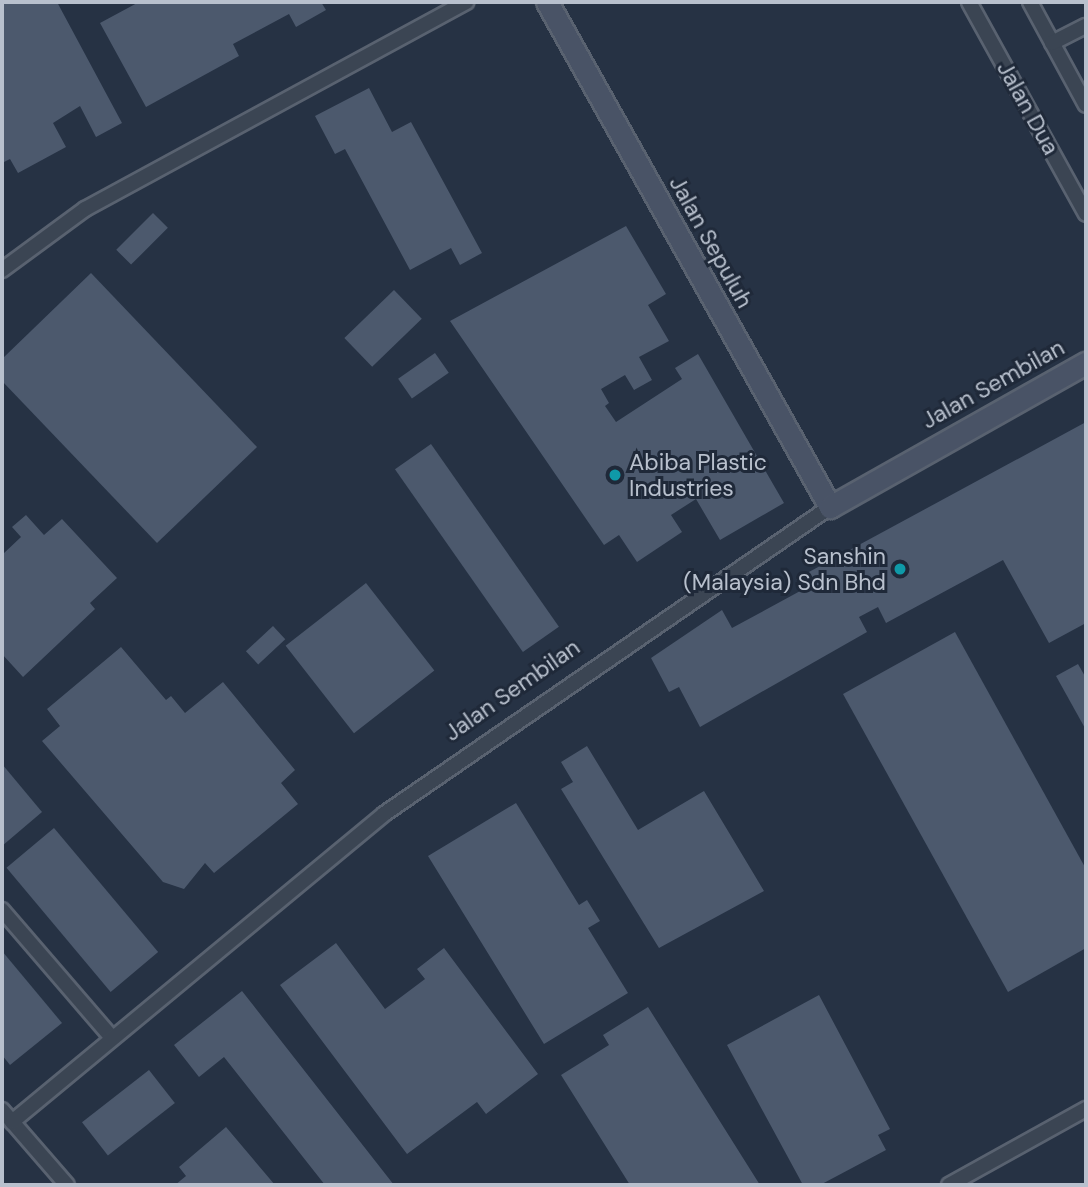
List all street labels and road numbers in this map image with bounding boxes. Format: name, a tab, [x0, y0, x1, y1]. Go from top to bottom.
street label: Jalan Dua	[991, 56, 1065, 160]
street label: Jalan Sepuluh	[663, 171, 759, 313]
street label: Jalan Sembilan	[917, 333, 1069, 435]
street label: Jalan Sembilan	[439, 633, 585, 747]

